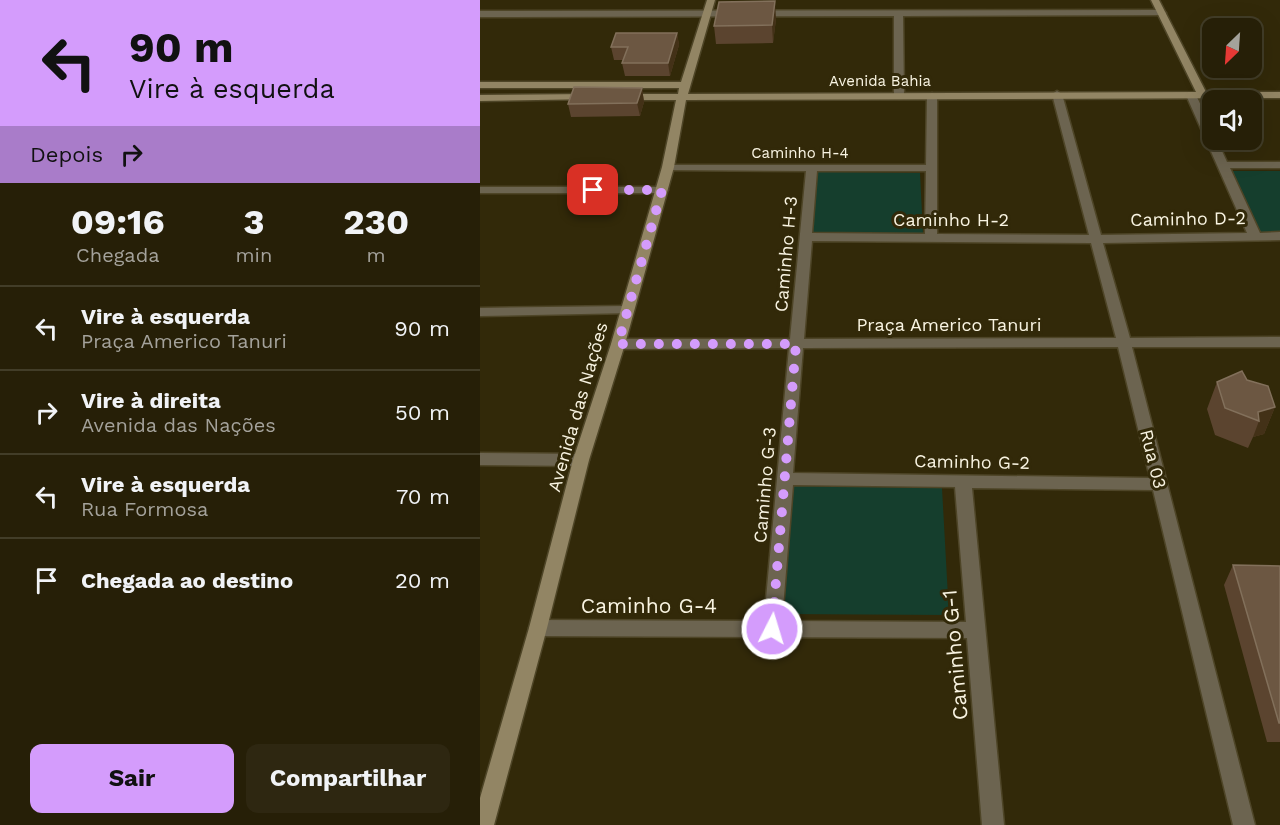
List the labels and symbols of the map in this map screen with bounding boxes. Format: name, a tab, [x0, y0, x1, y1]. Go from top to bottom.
north arrow	[1202, 18, 1262, 78]
street label: Avenida Bahia	[829, 72, 931, 90]
street label: Caminho H-4	[751, 144, 849, 162]
pin	[567, 164, 618, 215]
street label: Caminho H-3	[770, 195, 801, 313]
street label: Caminho D-2	[1130, 207, 1246, 230]
street label: Caminho H-2	[893, 209, 1009, 230]
street label: Praça Americo Tanuri	[856, 314, 1042, 335]
street label: Avenida das Nações	[543, 320, 612, 494]
street label: Caminho G-3	[749, 426, 780, 544]
street label: Rua 03	[1136, 427, 1171, 491]
street label: Caminho G-2	[914, 450, 1030, 473]
street label: Caminho G-1	[936, 589, 973, 721]
street label: Caminho G-4	[581, 593, 717, 618]
position arrow	[740, 597, 804, 661]

